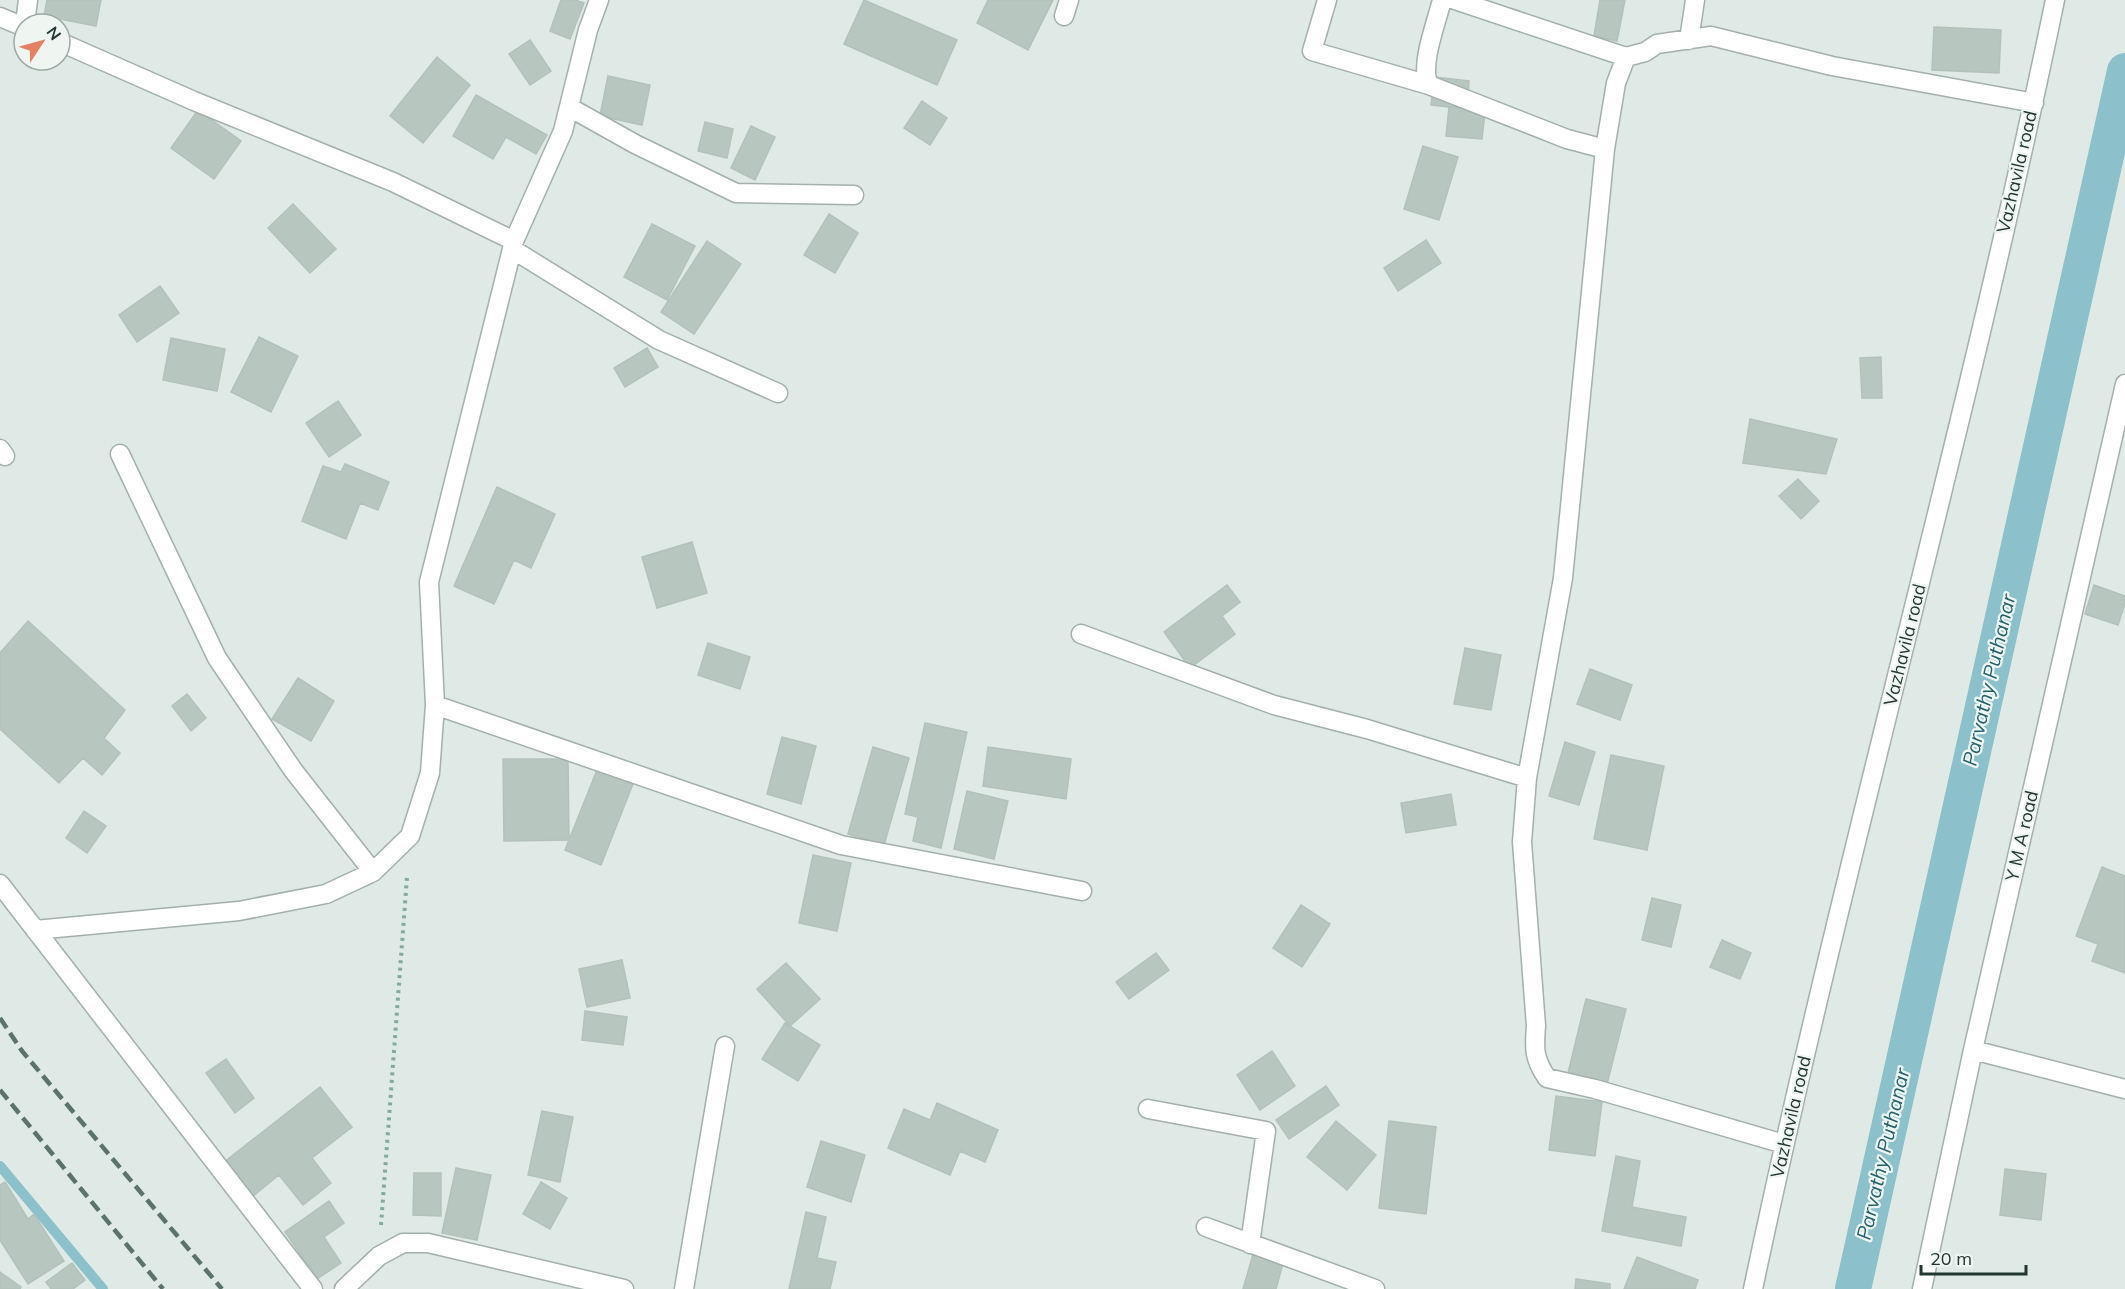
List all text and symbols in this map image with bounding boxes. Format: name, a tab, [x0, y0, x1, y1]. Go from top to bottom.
north arrow	[12, 12, 72, 72]
text: N	[42, 22, 66, 44]
street label: Vazhavila road	[1991, 108, 2042, 235]
street label: Vazhavila road	[1878, 582, 1931, 708]
water label: Parvathy Puthanar	[1957, 591, 2021, 768]
street label: Y M A road	[2000, 788, 2043, 884]
street label: Vazhavila road	[1765, 1053, 1816, 1180]
water label: Parvathy Puthanar	[1851, 1065, 1915, 1242]
scale bar	[1921, 1238, 2026, 1276]
text: 20 m	[1930, 1247, 1972, 1270]

